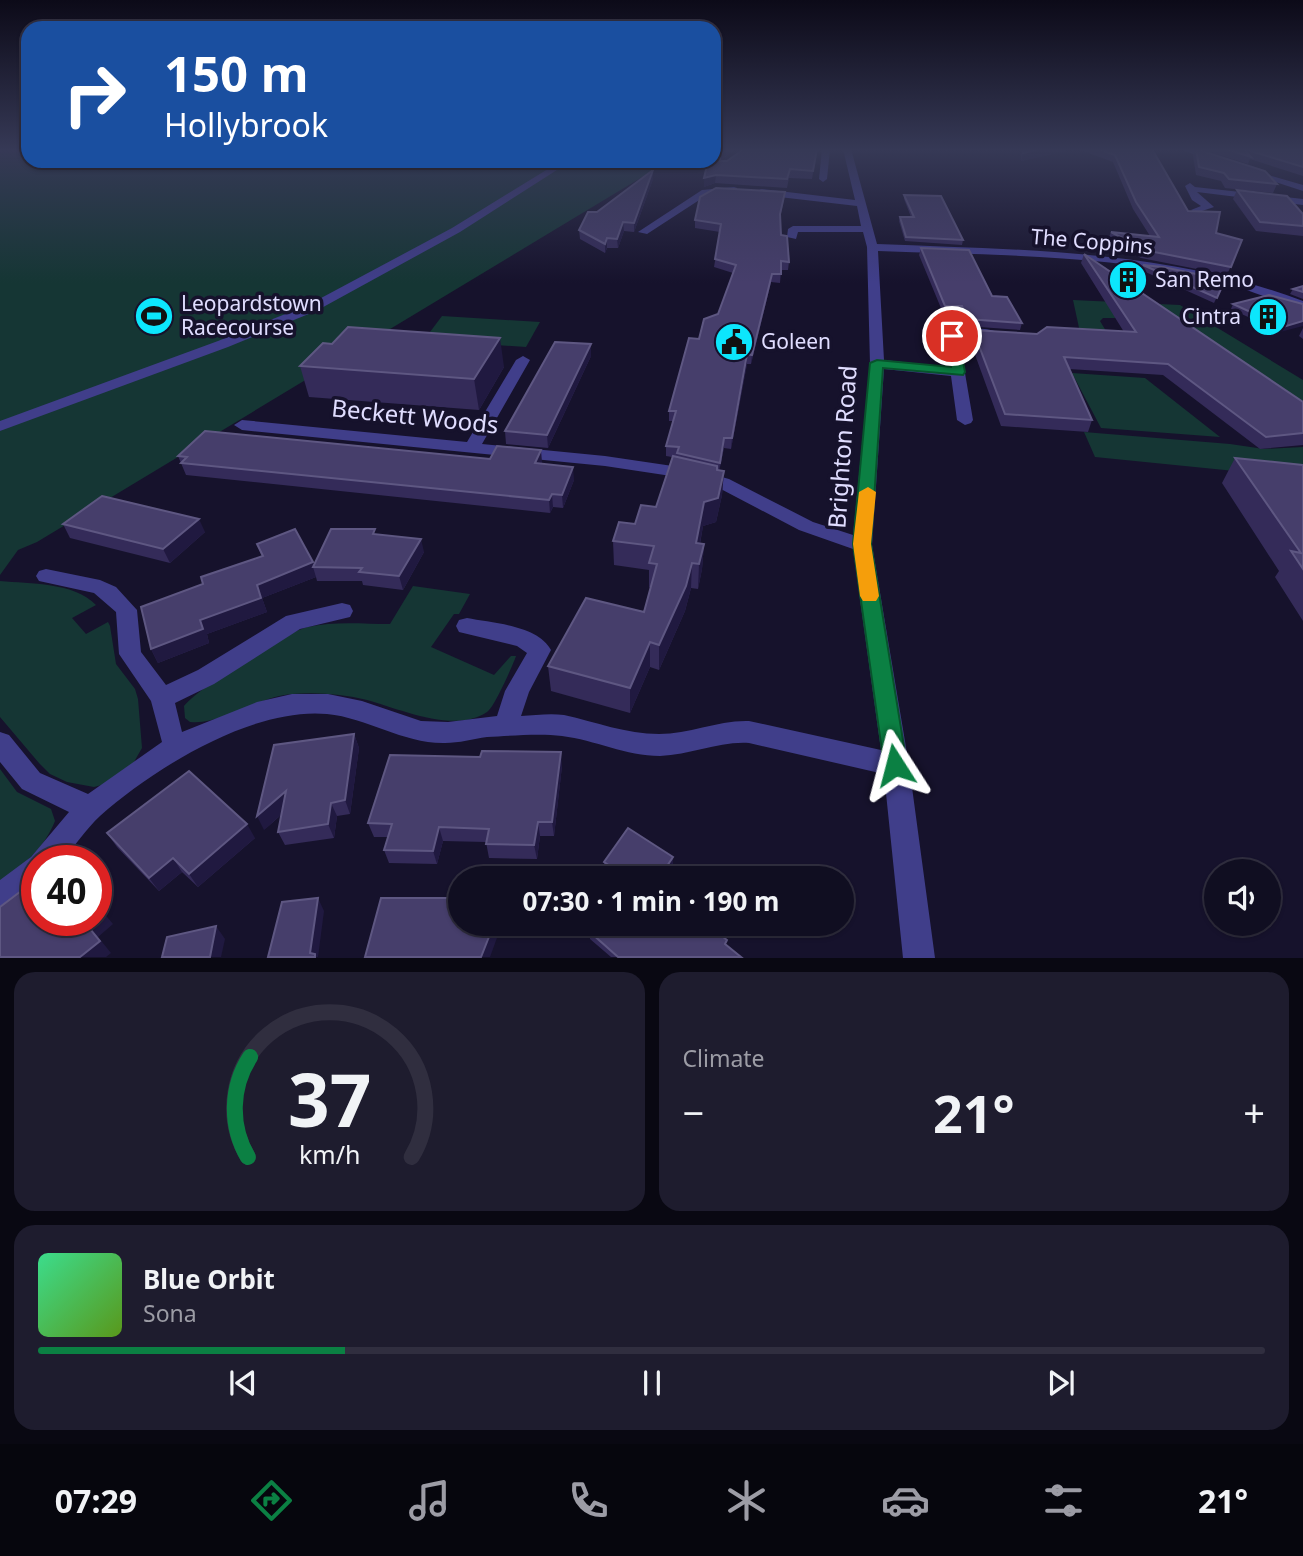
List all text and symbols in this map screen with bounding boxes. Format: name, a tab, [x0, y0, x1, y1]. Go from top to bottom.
text: 150 m	[164, 40, 309, 106]
icon: right	[49, 49, 140, 140]
text: Hollybrook	[164, 103, 328, 146]
street label: The Coppins	[1030, 222, 1154, 260]
building icon: San Remo	[1107, 259, 1149, 301]
place label: San Remo	[1155, 265, 1254, 293]
place label: Leopardstown Racecourse	[181, 289, 322, 341]
sports icon: Leopardstown Racecourse	[133, 295, 175, 337]
building icon: Cintra	[1247, 296, 1289, 338]
place label: Cintra	[1182, 302, 1241, 330]
pin	[922, 306, 982, 366]
icon: arrive	[933, 317, 971, 355]
public building icon: Goleen	[713, 321, 755, 363]
place label: Goleen	[761, 327, 831, 355]
street label: Brighton Road	[819, 364, 864, 529]
street label: Beckett Woods	[330, 390, 500, 441]
position arrow	[858, 728, 932, 802]
speed limit sign: 40	[21, 845, 112, 936]
map controls	[1204, 859, 1281, 936]
button: sound	[1204, 859, 1281, 936]
text: 07:30 · 1 min · 190 m	[523, 883, 779, 919]
text: Climate	[683, 1042, 765, 1074]
text: 37	[288, 1050, 371, 1149]
text: 21°	[933, 1077, 1015, 1148]
text: −	[683, 1086, 704, 1138]
text: +	[1243, 1086, 1265, 1138]
text: km/h	[298, 1137, 360, 1171]
text: Blue Orbit	[143, 1261, 275, 1297]
text: Sona	[143, 1297, 197, 1329]
icon: previous	[224, 1364, 262, 1402]
icon: pause	[633, 1364, 671, 1402]
icon: next	[1042, 1364, 1080, 1402]
icon: directions	[247, 1476, 296, 1525]
icon: music	[405, 1476, 454, 1525]
icon: phone	[564, 1476, 613, 1525]
icon: climate	[722, 1476, 771, 1525]
icon: car	[881, 1476, 930, 1525]
icon: filters	[1039, 1476, 1088, 1525]
text: 07:29	[55, 1479, 137, 1522]
text: 21°	[1198, 1479, 1248, 1522]

